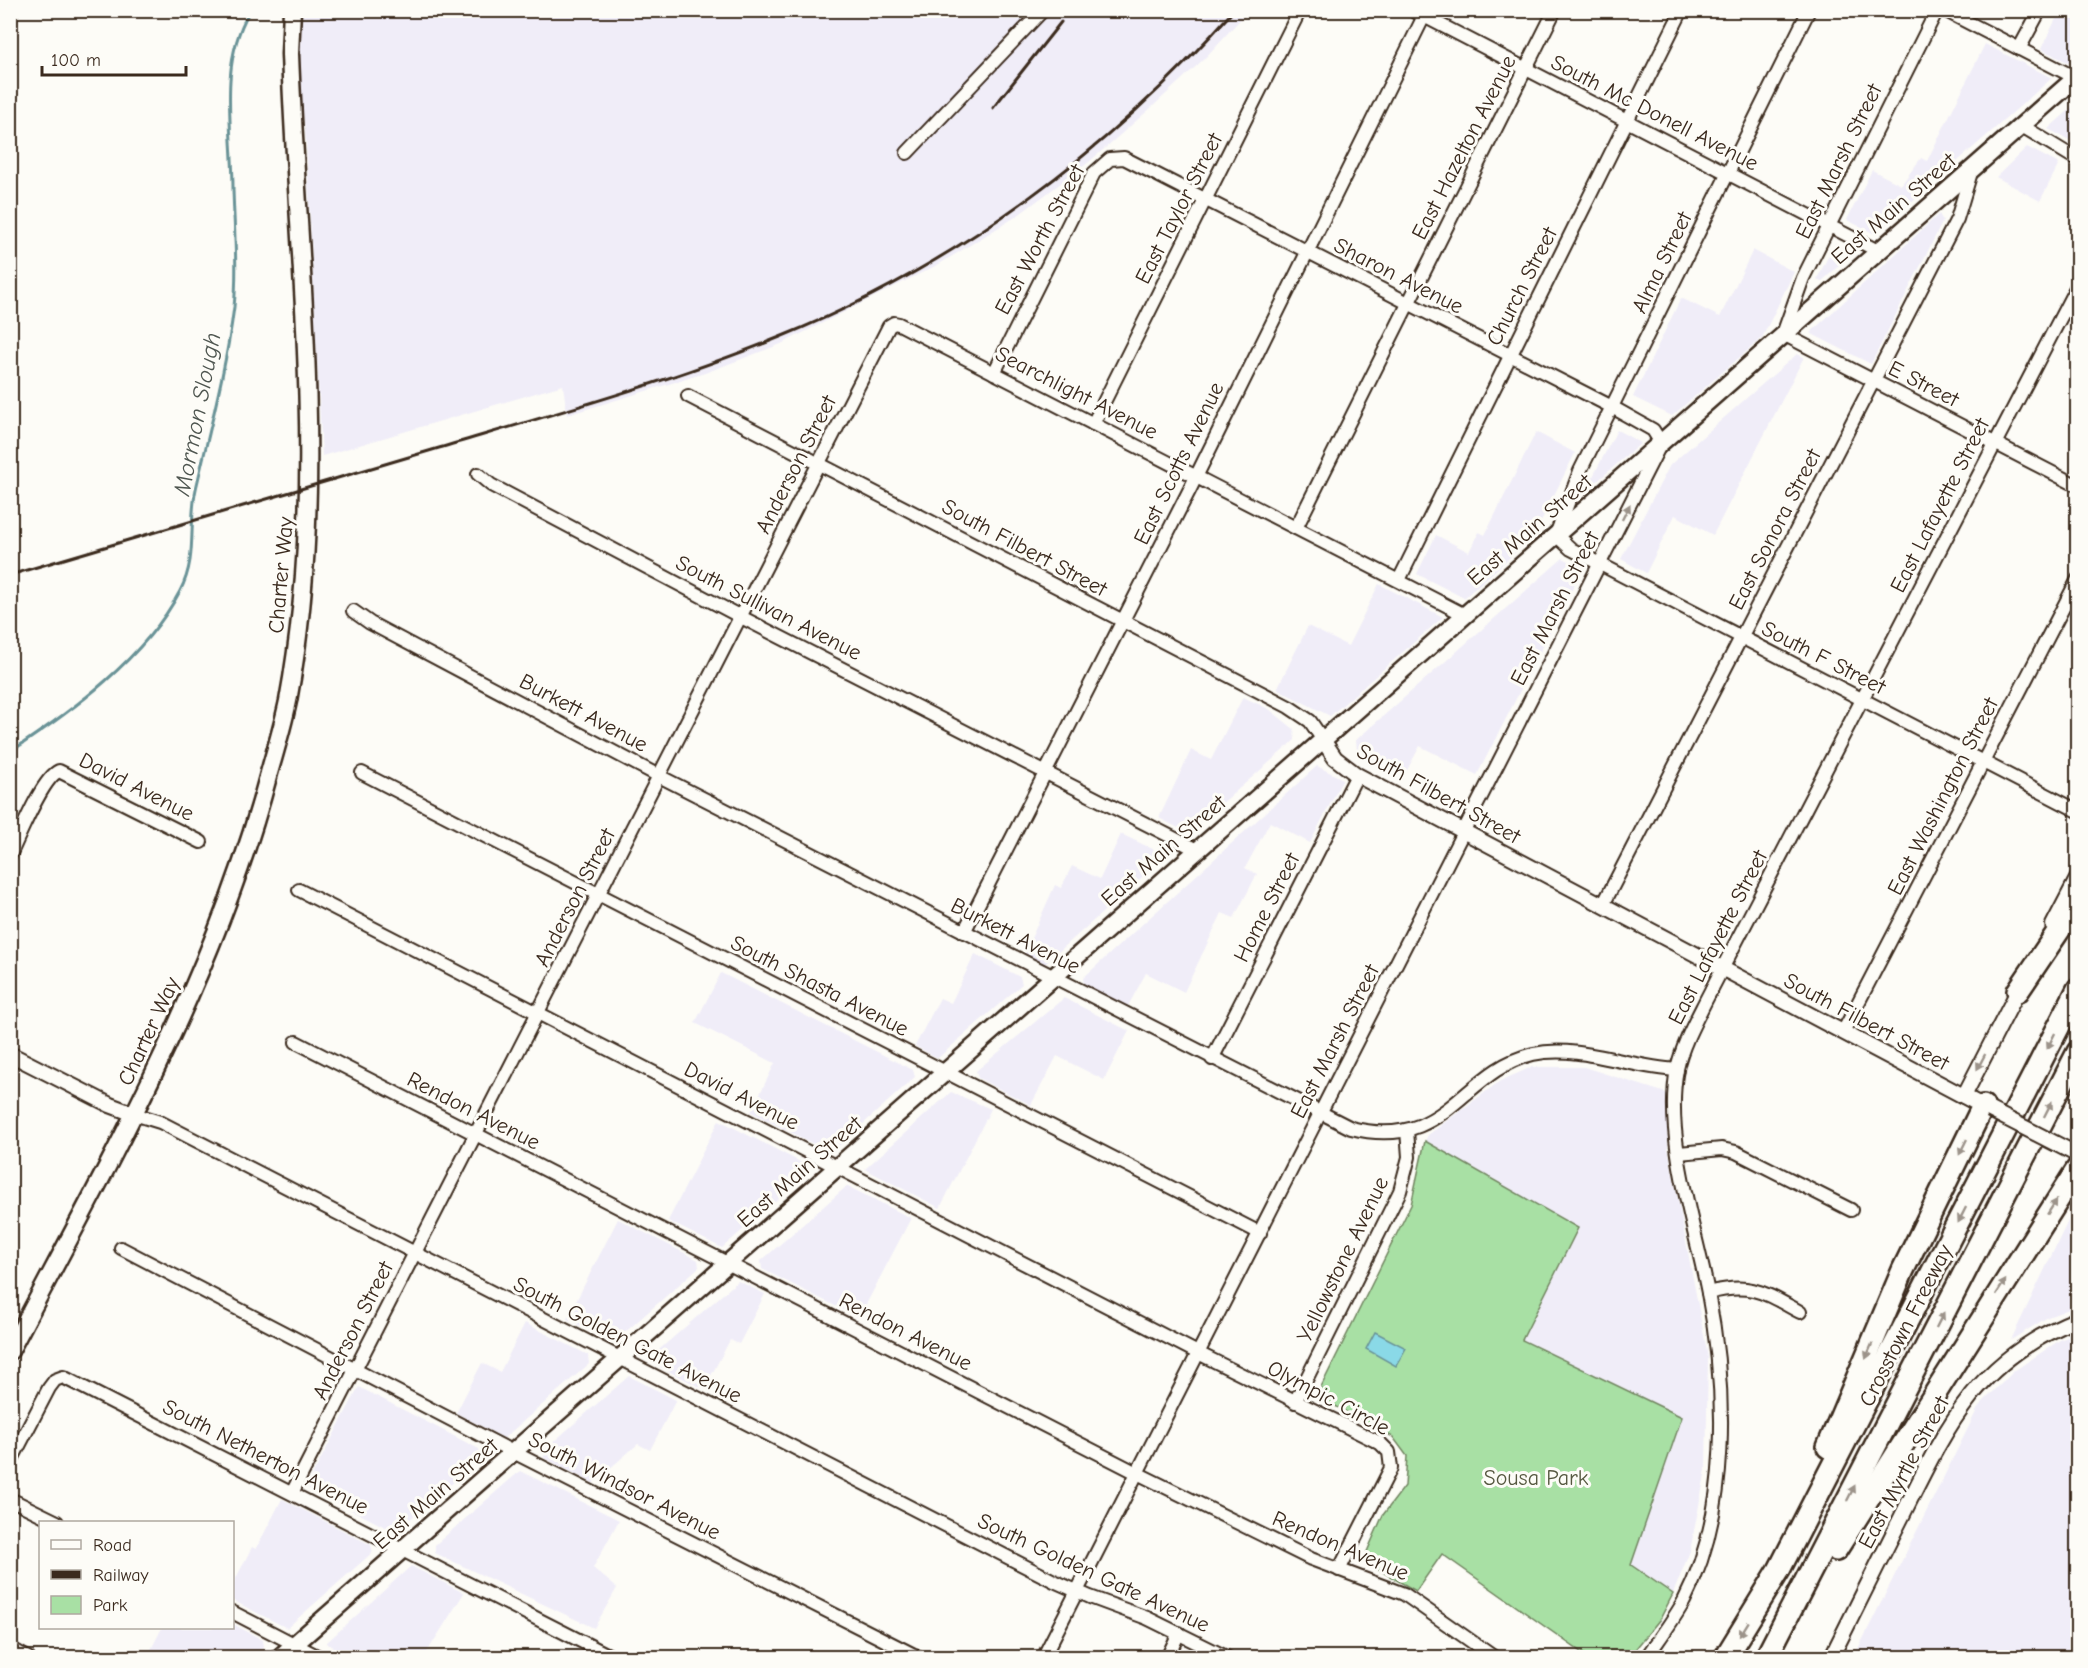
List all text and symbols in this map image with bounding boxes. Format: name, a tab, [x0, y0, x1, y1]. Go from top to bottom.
scale bar	[42, 39, 186, 77]
street label: South Mc Donell Avenue	[1546, 49, 1763, 177]
text: 100 m	[51, 50, 101, 71]
street label: East Hazelton Avenue	[1406, 51, 1522, 244]
street label: East Marsh Street	[1790, 79, 1888, 243]
street label: East Taylor Street	[1130, 128, 1228, 288]
street label: East Main Street	[1826, 147, 1962, 270]
street label: East Worth Street	[989, 159, 1091, 319]
street label: Alma Street	[1626, 207, 1698, 317]
street label: Church Street	[1481, 222, 1563, 350]
street label: Sharon Avenue	[1329, 232, 1468, 320]
water label: Mormon Slough	[167, 330, 227, 499]
street label: Searchlight Avenue	[991, 341, 1162, 445]
street label: E Street	[1884, 355, 1964, 413]
street label: East Scotts Avenue	[1128, 378, 1230, 549]
street label: Anderson Street	[750, 390, 842, 538]
street label: East Lafayette Street	[1885, 413, 1995, 597]
street label: East Sonora Street	[1723, 444, 1827, 614]
street label: East Main Street	[1462, 468, 1598, 591]
street label: South Filbert Street	[938, 493, 1112, 603]
one-way arrow	[1621, 503, 1631, 520]
street label: Charter Way	[263, 516, 299, 634]
street label: East Marsh Street	[1505, 526, 1605, 690]
street label: South Sullivan Avenue	[671, 550, 866, 666]
street label: South F Street	[1757, 616, 1890, 701]
street label: Burkett Avenue	[515, 668, 652, 758]
street label: East Washington Street	[1882, 693, 2004, 899]
street label: South Filbert Street	[1352, 738, 1526, 850]
street label: David Avenue	[75, 747, 198, 827]
street label: East Main Street	[1096, 789, 1232, 912]
street label: Anderson Street	[529, 823, 621, 971]
street label: East Lafayette Street	[1663, 845, 1773, 1029]
street label: Home Street	[1228, 848, 1306, 966]
street label: Burkett Avenue	[946, 892, 1085, 980]
street label: South Shasta Avenue	[726, 930, 913, 1042]
street label: East Marsh Street	[1285, 959, 1385, 1123]
street label: South Filbert Street	[1780, 967, 1954, 1077]
street label: Charter Way	[112, 973, 185, 1090]
one-way arrow	[2046, 1033, 2056, 1050]
one-way arrow	[1976, 1054, 1986, 1071]
street label: David Avenue	[680, 1056, 803, 1136]
street label: Rendon Avenue	[403, 1066, 544, 1156]
one-way arrow	[2043, 1100, 2053, 1117]
street label: East Main Street	[732, 1110, 868, 1233]
one-way arrow	[1958, 1139, 1968, 1156]
street label: Yellowstone Avenue	[1292, 1172, 1394, 1346]
one-way arrow	[2046, 1200, 2058, 1216]
one-way arrow	[1957, 1206, 1966, 1223]
street label: Crosstown Freeway	[1854, 1240, 1958, 1411]
street label: Anderson Street	[307, 1256, 399, 1404]
street label: South Golden Gate Avenue	[509, 1271, 746, 1409]
one-way arrow	[1995, 1279, 2006, 1295]
street label: Rendon Avenue	[835, 1287, 976, 1377]
one-way arrow	[1935, 1311, 1945, 1328]
one-way arrow	[1864, 1342, 1874, 1360]
street label: Olympic Circle	[1263, 1355, 1394, 1441]
street label: East Myrtle Street	[1853, 1391, 1955, 1553]
street label: South Netherton Avenue	[158, 1394, 373, 1520]
street label: South Windsor Avenue	[524, 1426, 725, 1546]
street label: East Main Street	[368, 1432, 504, 1555]
park label: Sousa Park	[1484, 1465, 1589, 1491]
one-way arrow	[1846, 1485, 1856, 1502]
street label: Rendon Avenue	[1268, 1505, 1413, 1586]
street label: South Golden Gate Avenue	[973, 1508, 1214, 1638]
legend	[39, 1521, 234, 1629]
text: Road	[93, 1535, 132, 1556]
text: Railway	[93, 1565, 150, 1586]
text: Park	[93, 1595, 128, 1616]
one-way arrow	[1739, 1621, 1750, 1637]

